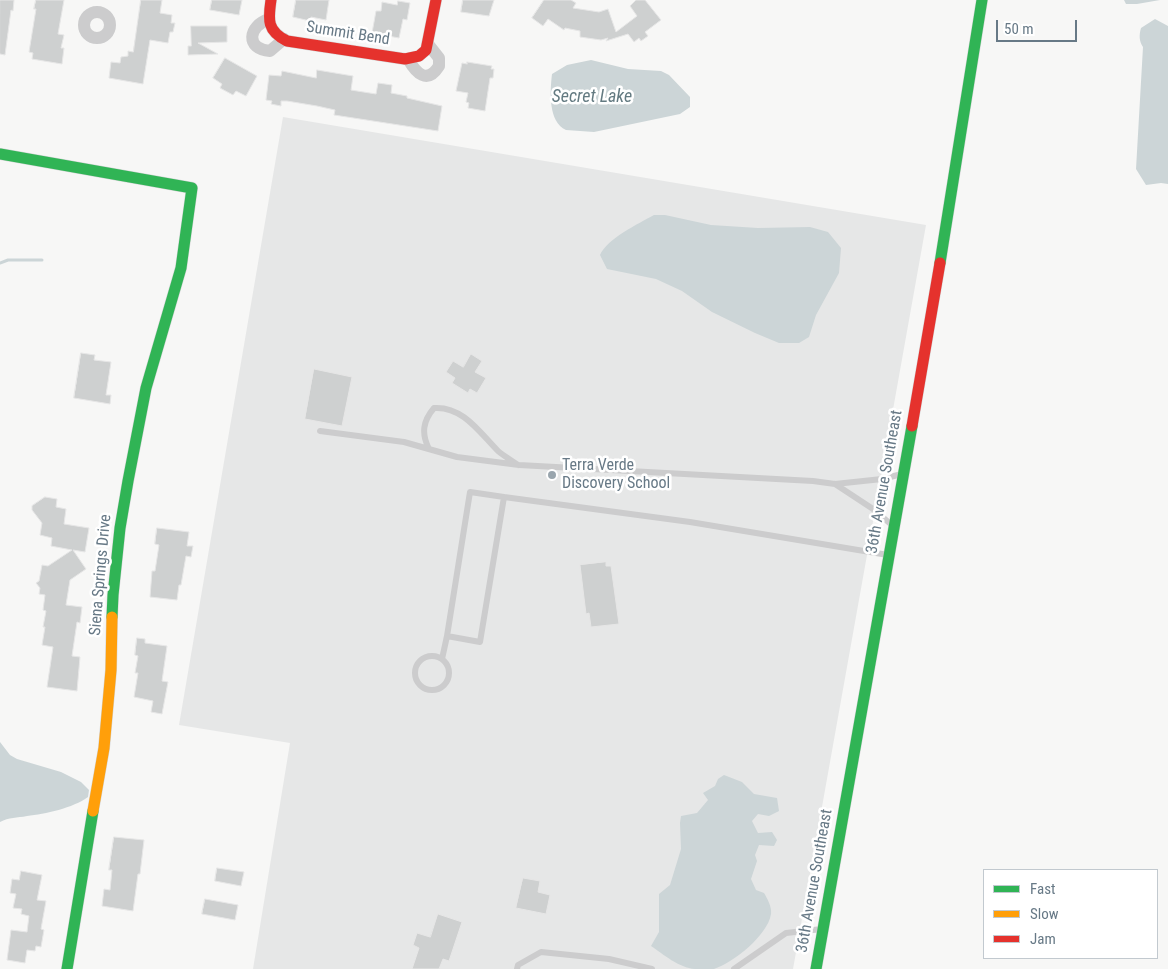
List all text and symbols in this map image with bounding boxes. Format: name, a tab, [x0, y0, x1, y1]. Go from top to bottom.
scale bar	[998, 10, 1079, 42]
street label: Summit Bend	[305, 18, 391, 50]
text: 50 m	[1004, 20, 1034, 38]
water label: Secret Lake	[552, 86, 632, 108]
street label: 36th Avenue Southeast	[863, 409, 907, 555]
place label: Terra Verde Discovery School	[562, 456, 670, 494]
marker: Terra Verde Discovery School	[546, 469, 558, 481]
street label: Siena Springs Drive	[86, 513, 116, 637]
street label: 36th Avenue Southeast	[793, 808, 837, 954]
legend	[983, 869, 1158, 959]
text: Fast	[1030, 880, 1055, 898]
text: Slow	[1030, 905, 1059, 923]
text: Jam	[1030, 930, 1056, 948]

